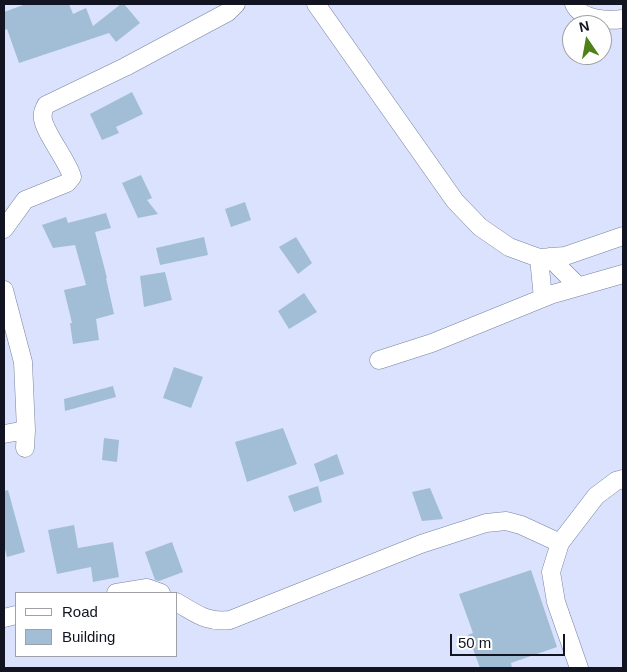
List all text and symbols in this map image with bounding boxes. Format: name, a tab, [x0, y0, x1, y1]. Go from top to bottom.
north arrow	[562, 15, 612, 65]
text: N	[577, 17, 591, 35]
legend	[15, 592, 178, 657]
text: Road	[62, 603, 98, 620]
scale bar	[452, 624, 567, 656]
text: Building	[62, 628, 115, 645]
text: 50 m	[458, 634, 491, 651]

